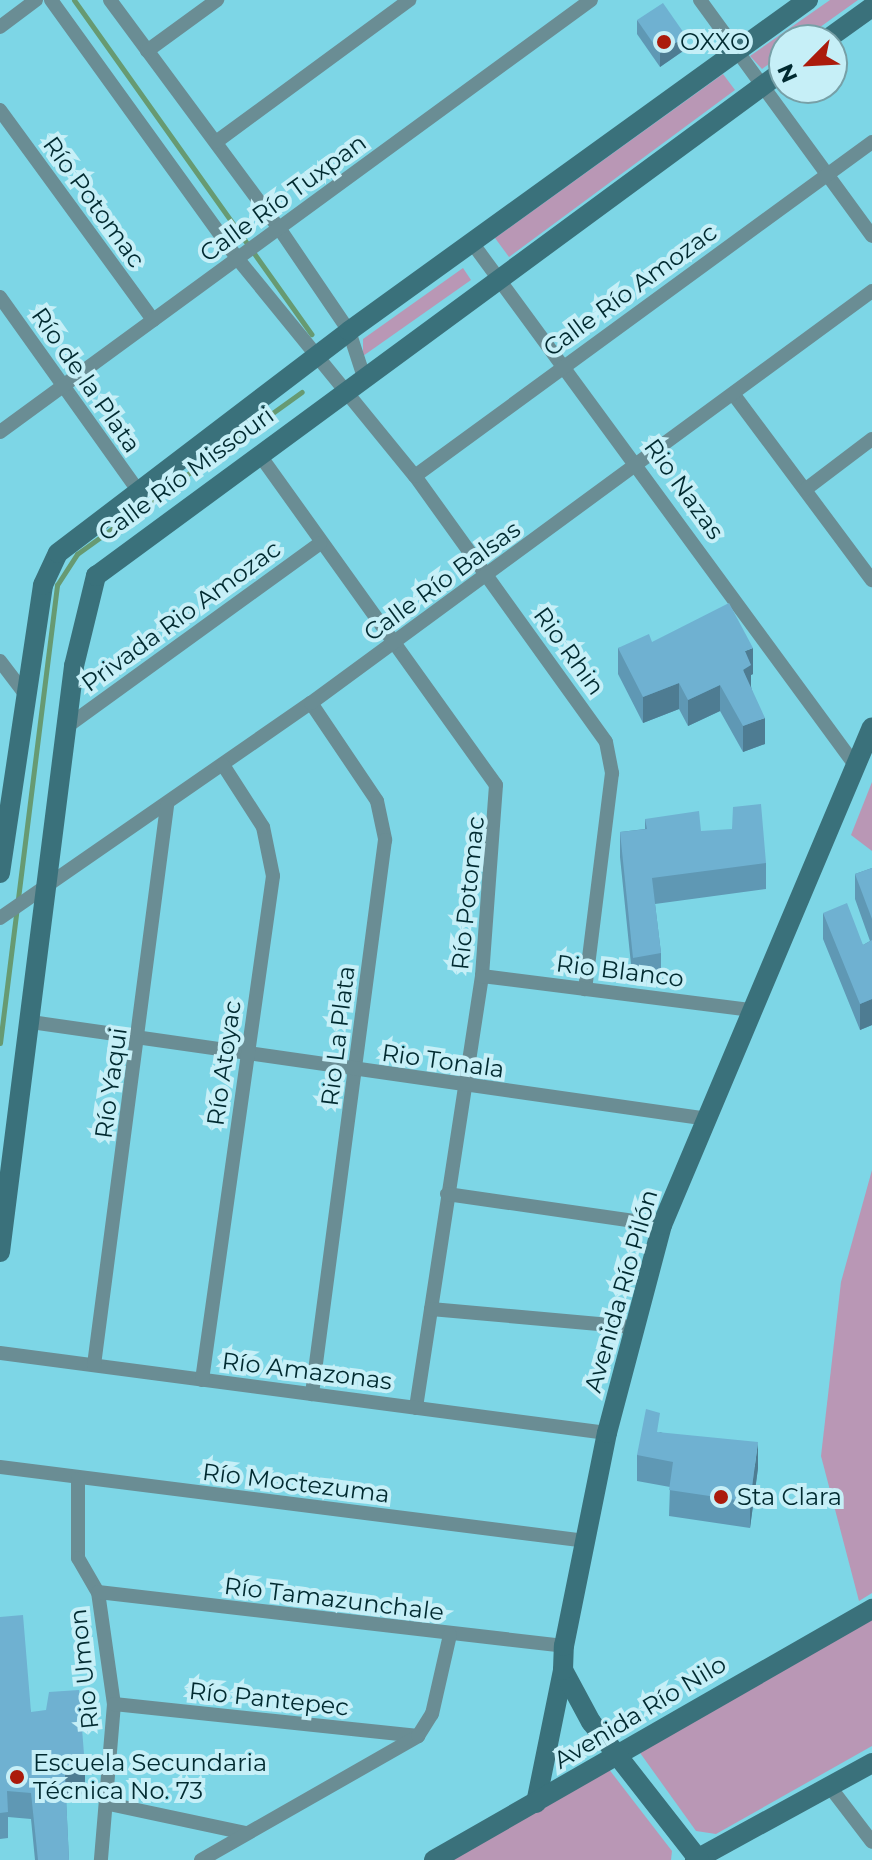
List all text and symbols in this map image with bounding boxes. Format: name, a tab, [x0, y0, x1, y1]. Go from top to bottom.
north arrow	[768, 24, 848, 104]
place label: OXXO	[680, 28, 750, 56]
marker: OXXO	[655, 33, 673, 51]
text: N	[771, 60, 803, 87]
street label: Calle Río Tuxpan	[194, 128, 372, 268]
street label: Río Potomac	[37, 131, 151, 273]
street label: Calle Río Amozac	[538, 217, 722, 363]
street label: Río de la Plata	[25, 302, 147, 458]
street label: Calle Río Missouri	[93, 401, 279, 547]
street label: Rio Nazas	[638, 433, 730, 545]
street label: Calle Río Balsas	[358, 515, 526, 647]
street label: Privada Rio Amozac	[76, 534, 286, 698]
street label: Rio Rhin	[528, 602, 610, 700]
street label: Río Potomac	[446, 815, 490, 971]
street label: Rio Blanco	[555, 949, 685, 993]
street label: Rio La Plata	[315, 964, 361, 1108]
street label: Río Atoyac	[201, 998, 247, 1128]
street label: Río Yaqui	[89, 1026, 133, 1140]
street label: Rio Tonala	[380, 1038, 506, 1084]
street label: Avenida Río Pilón	[578, 1186, 664, 1396]
street label: Río Amazonas	[220, 1346, 394, 1396]
street label: Río Moctezuma	[201, 1457, 391, 1509]
place label: Sta Clara	[737, 1483, 842, 1511]
marker: Sta Clara	[712, 1488, 730, 1506]
street label: Río Tamazunchale	[222, 1571, 446, 1627]
street label: Rio Umon	[63, 1607, 105, 1731]
street label: Avenida Río Nilo	[549, 1649, 731, 1775]
street label: Río Pantepec	[188, 1676, 350, 1722]
place label: Escuela Secundaria Técnica No. 73	[33, 1749, 267, 1805]
marker: Escuela Secundaria Técnica No. 73	[8, 1768, 26, 1786]

